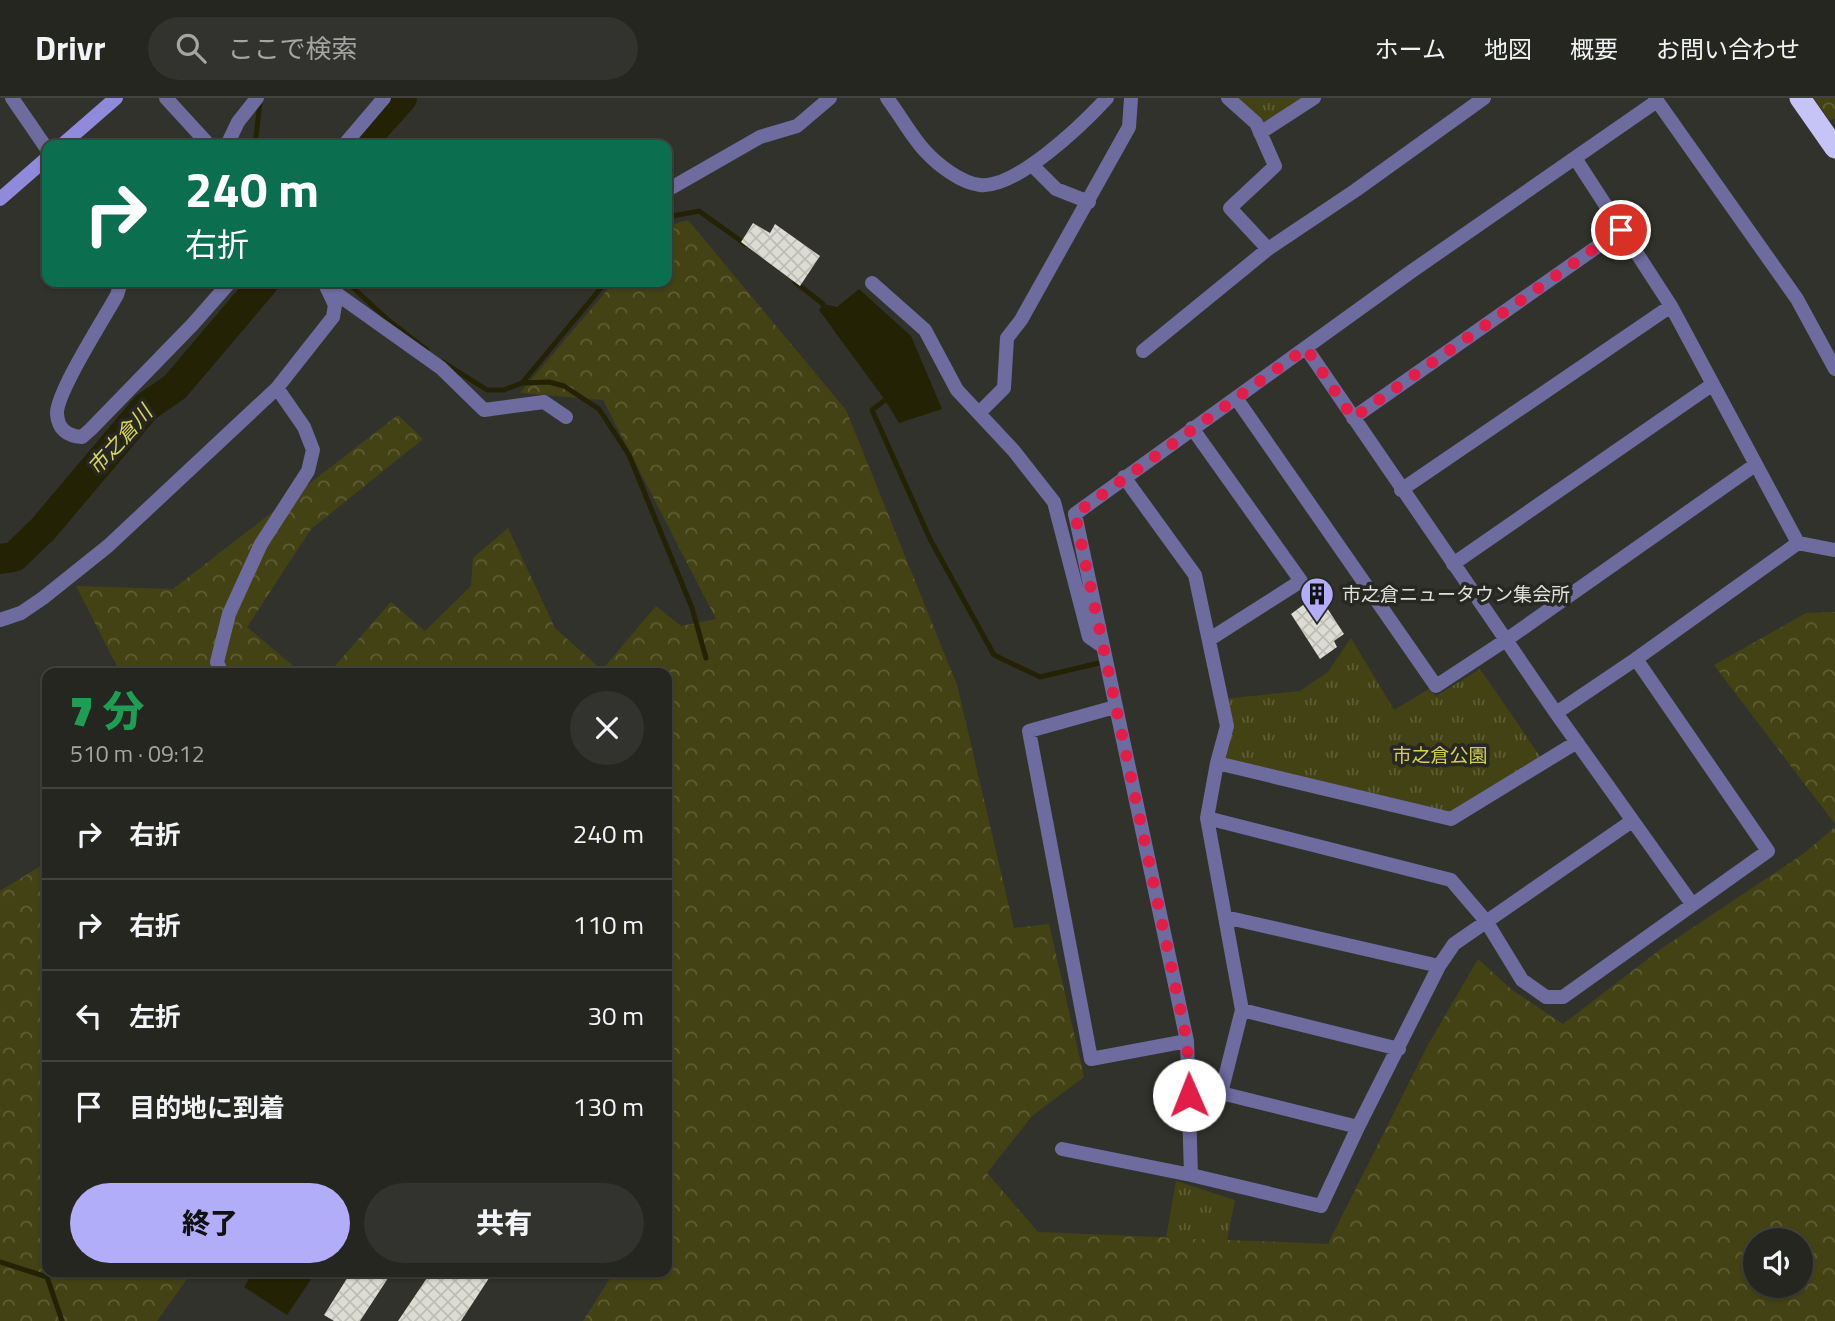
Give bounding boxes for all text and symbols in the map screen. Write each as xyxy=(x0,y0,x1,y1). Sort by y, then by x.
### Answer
search box xyxy=(148,17,638,80)
text: Drivr xyxy=(35,23,106,73)
icon: search xyxy=(172,29,210,67)
text: ここで検索 xyxy=(228,29,358,68)
text: ホーム xyxy=(1375,31,1446,67)
text: 地図 xyxy=(1484,31,1532,67)
text: 概要 xyxy=(1570,31,1618,67)
text: お問い合わせ xyxy=(1656,31,1800,67)
text: 240 m xyxy=(185,151,319,226)
icon: right xyxy=(70,168,161,259)
pin xyxy=(1591,200,1651,260)
icon: arrive xyxy=(1602,211,1640,249)
text: 右折 xyxy=(185,220,249,268)
water label: 市之倉川 xyxy=(79,396,161,481)
building icon: 市之倉ニュータウン集会所 xyxy=(1298,575,1336,624)
place label: 市之倉ニュータウン集会所 xyxy=(1342,579,1570,608)
text: 7 分 xyxy=(70,678,144,742)
button: close xyxy=(570,691,644,765)
text: 510 m · 09:12 xyxy=(70,736,205,771)
park label: 市之倉公園 xyxy=(1392,740,1488,769)
text: 240 m xyxy=(573,814,644,853)
icon: right xyxy=(70,815,108,853)
text: 右折 xyxy=(129,815,181,854)
text: 110 m xyxy=(573,905,644,944)
icon: right xyxy=(70,906,108,944)
text: 右折 xyxy=(129,906,181,945)
text: 30 m xyxy=(587,996,644,1035)
icon: left xyxy=(70,997,108,1035)
text: 左折 xyxy=(129,997,181,1036)
position arrow xyxy=(1152,1058,1226,1132)
text: 130 m xyxy=(573,1087,644,1126)
icon: arrive xyxy=(70,1088,108,1126)
text: 目的地に到着 xyxy=(129,1088,285,1127)
button: 終了 xyxy=(70,1183,350,1263)
button: 共有 xyxy=(364,1183,644,1263)
map controls xyxy=(1743,1228,1813,1298)
button: sound xyxy=(1743,1228,1813,1298)

